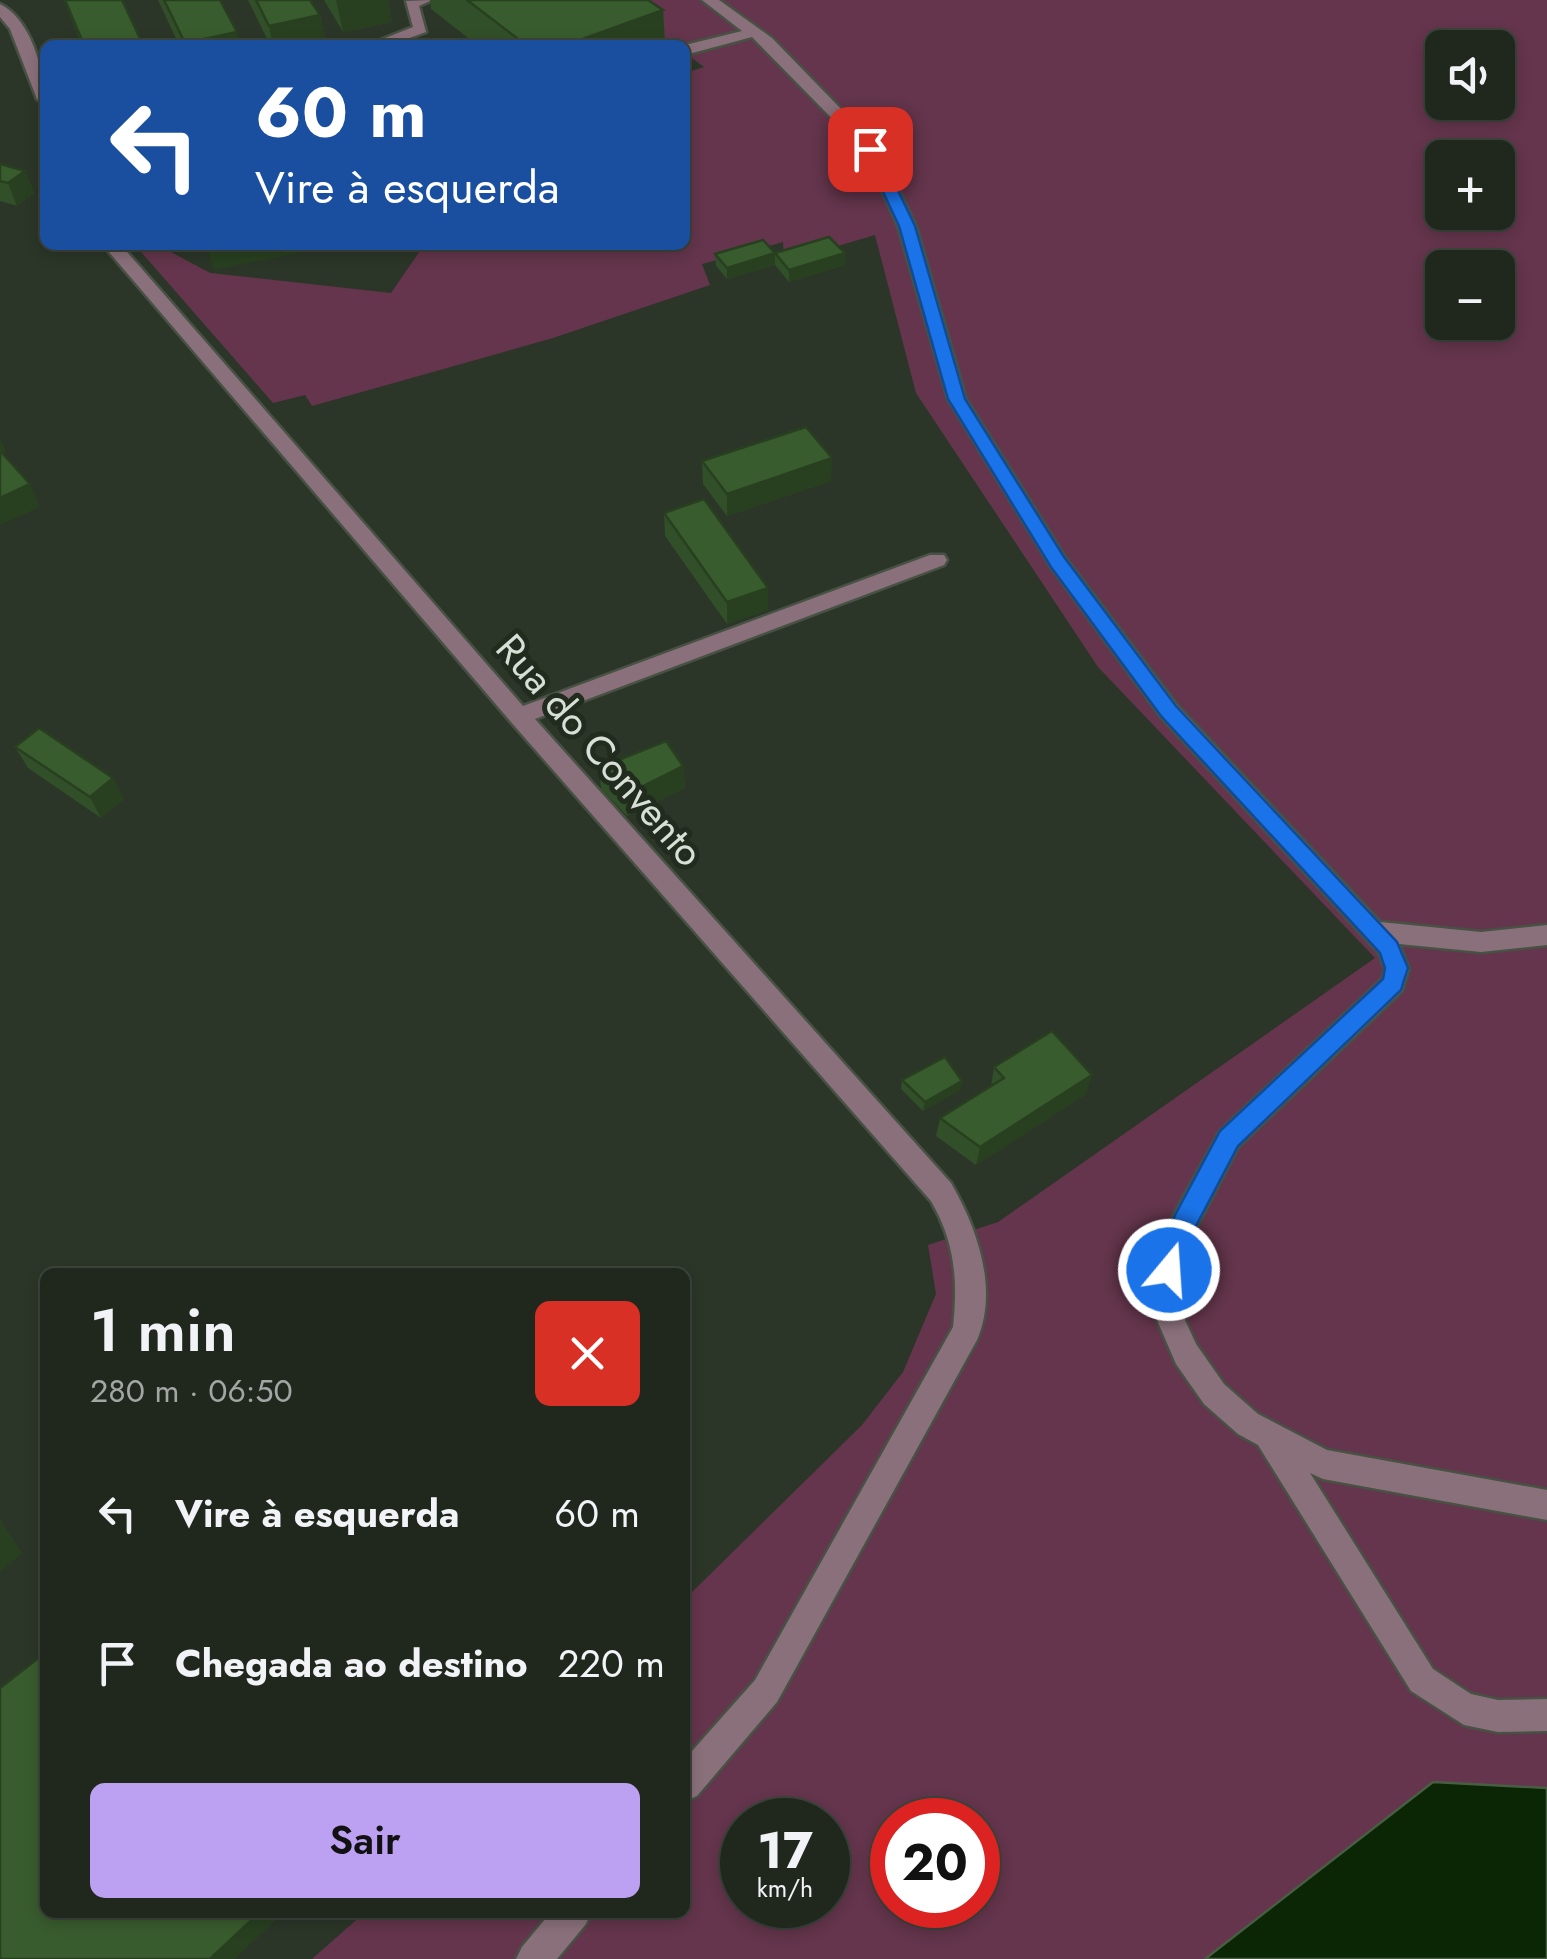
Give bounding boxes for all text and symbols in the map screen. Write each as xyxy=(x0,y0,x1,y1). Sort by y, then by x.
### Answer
map controls xyxy=(1425,30,1515,340)
button: sound xyxy=(1425,30,1515,120)
text: 60 m xyxy=(255,62,427,163)
icon: left xyxy=(90,80,220,210)
pin xyxy=(828,107,913,192)
icon: arrive xyxy=(843,122,898,177)
button: + xyxy=(1425,140,1515,230)
text: Vire à esquerda xyxy=(255,155,560,220)
button: − xyxy=(1425,250,1515,340)
street label: Rua do Convento xyxy=(483,621,717,879)
position arrow xyxy=(1117,1218,1221,1322)
text: 1 min xyxy=(90,1287,236,1374)
button: close xyxy=(535,1301,640,1406)
text: 280 m · 06:50 xyxy=(90,1368,293,1414)
icon: left xyxy=(90,1486,145,1541)
text: Vire à esquerda xyxy=(175,1486,459,1541)
text: 60 m xyxy=(554,1486,640,1541)
icon: arrive xyxy=(90,1636,145,1691)
text: Chegada ao destino xyxy=(175,1636,528,1691)
text: 220 m xyxy=(558,1636,665,1691)
button: Sair xyxy=(90,1783,640,1898)
speed limit sign: 20 xyxy=(870,1798,1000,1928)
text: 17 xyxy=(757,1814,813,1887)
text: km/h xyxy=(757,1870,813,1906)

